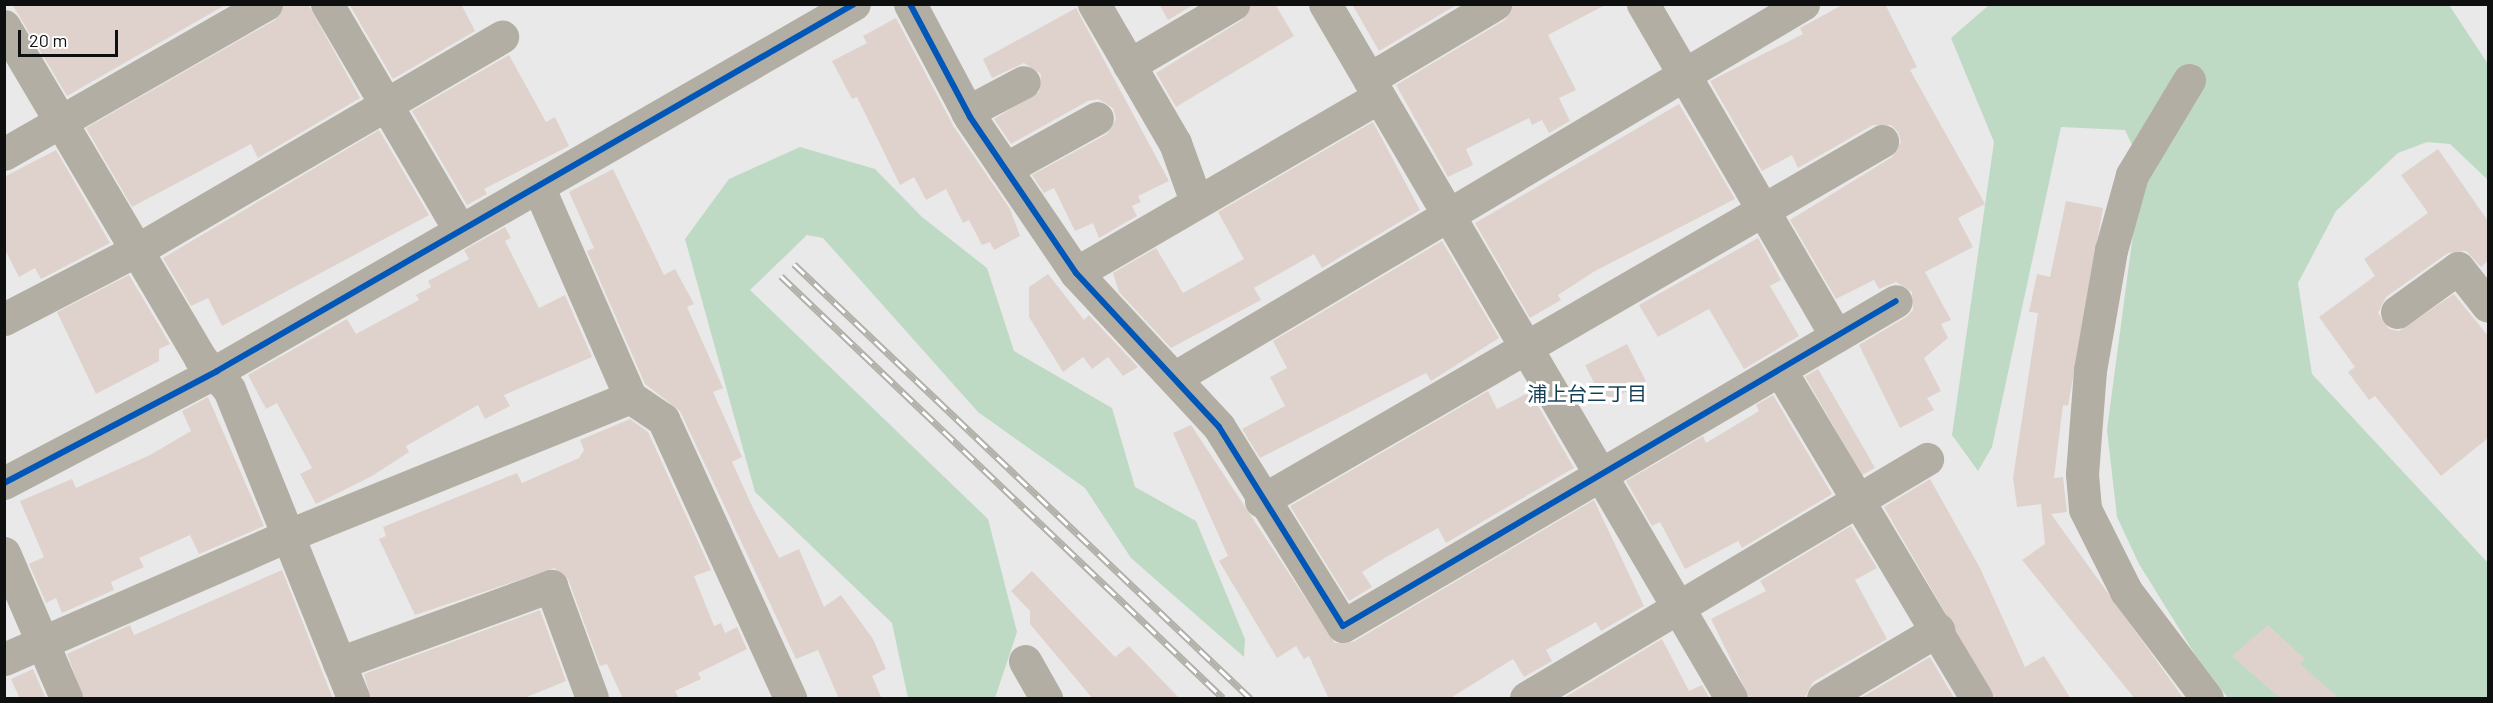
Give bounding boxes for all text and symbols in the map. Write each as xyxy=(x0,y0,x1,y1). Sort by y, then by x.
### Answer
scale bar xyxy=(21,18,122,56)
text: 20 m xyxy=(29,29,67,51)
district label: 浦上台三丁目 xyxy=(1527,381,1647,405)

